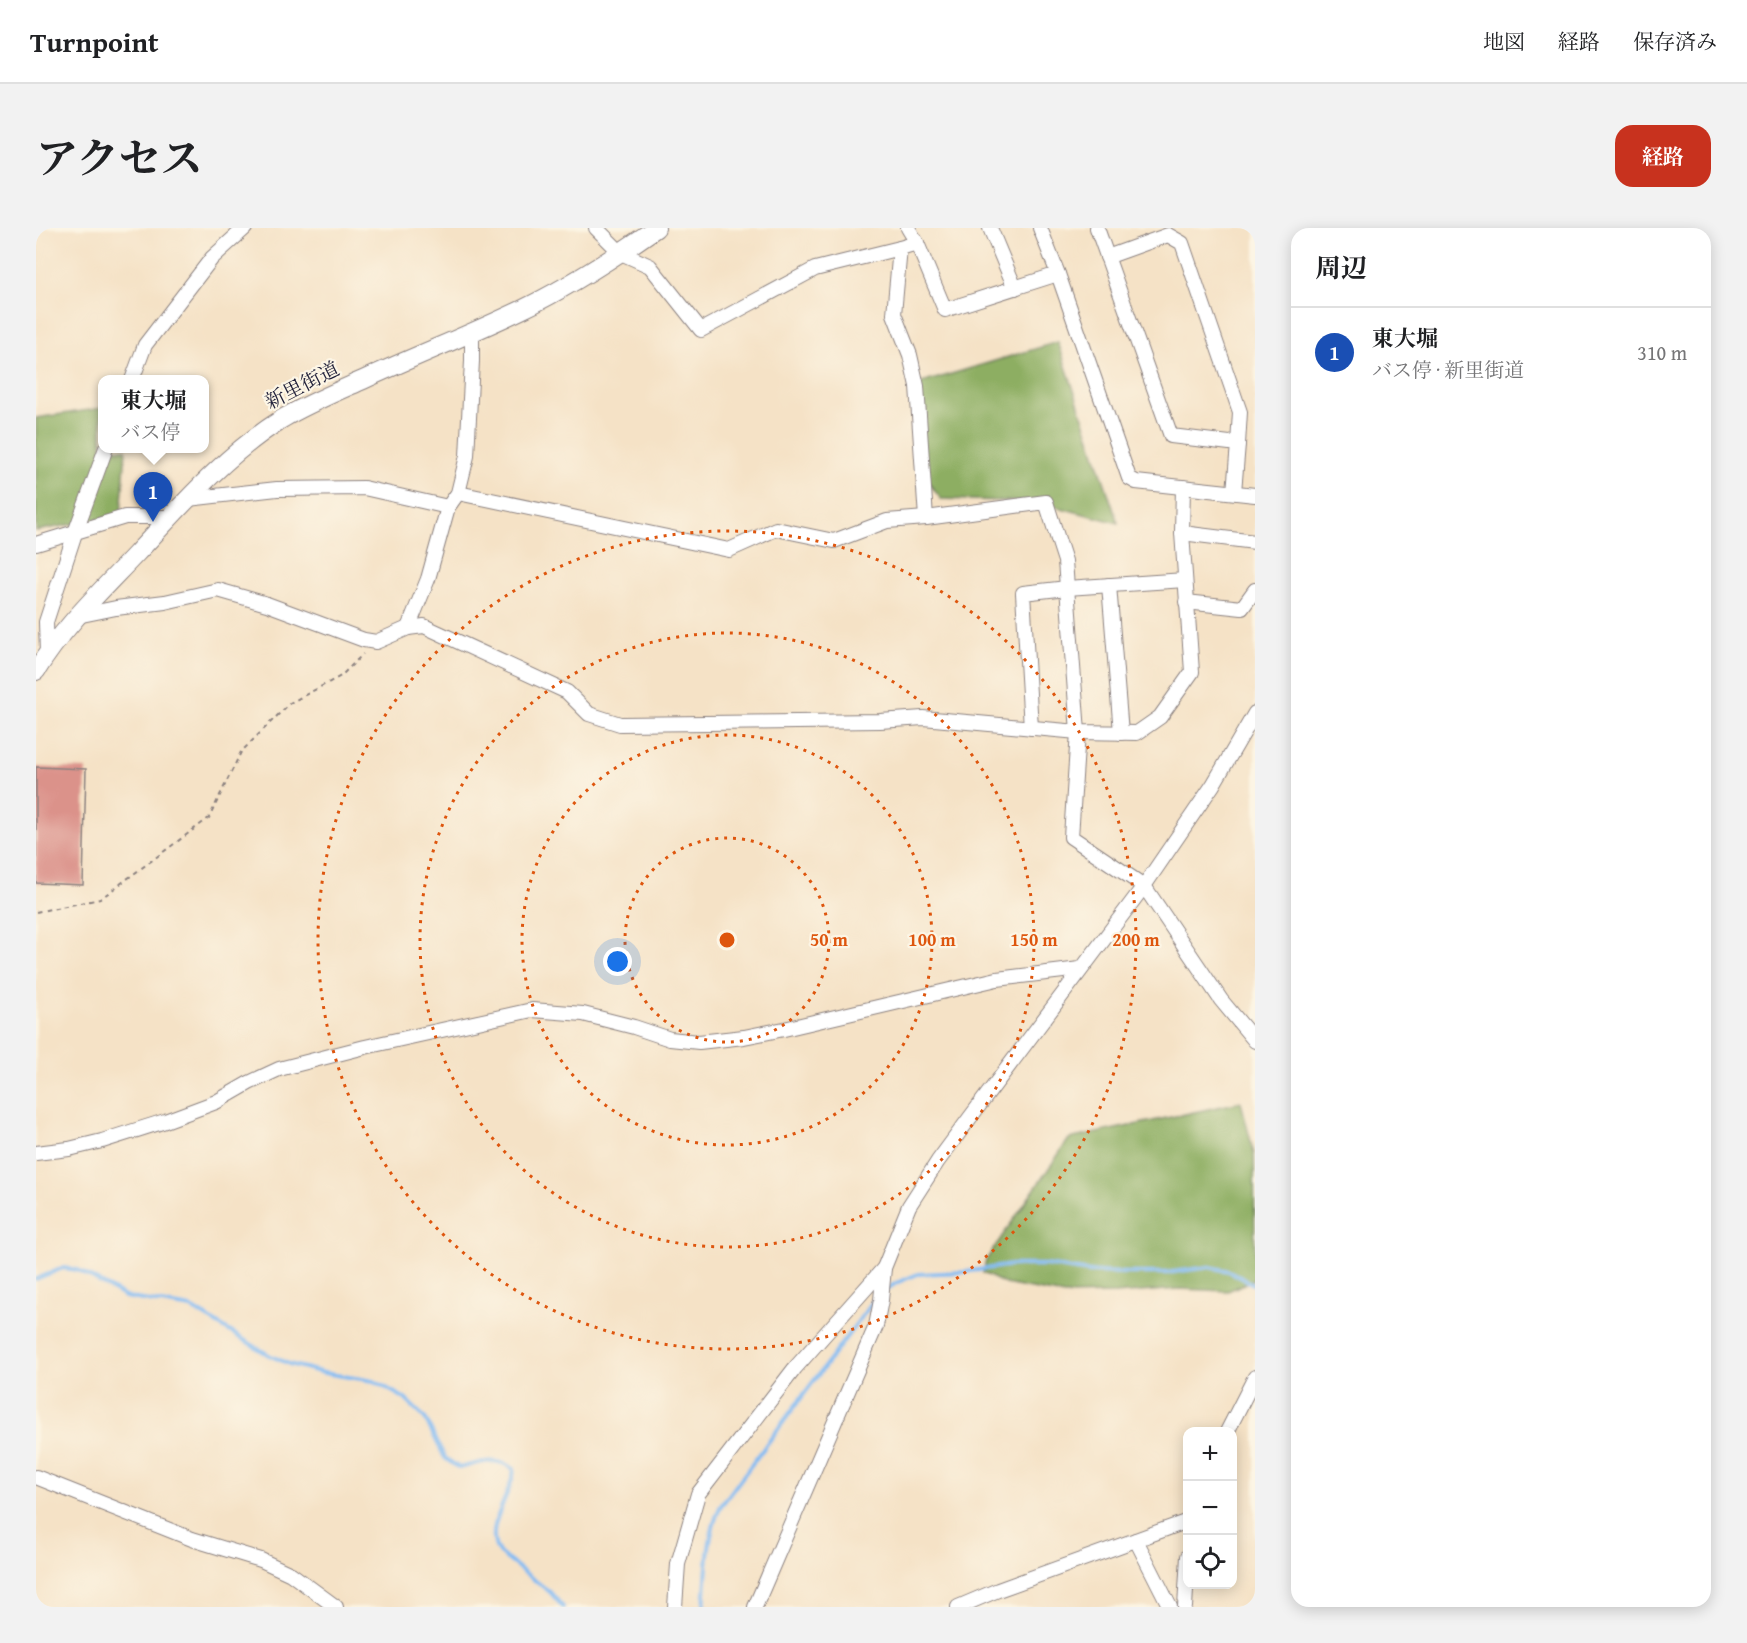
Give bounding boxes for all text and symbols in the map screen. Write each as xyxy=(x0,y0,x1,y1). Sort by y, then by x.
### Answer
text: Turnpoint xyxy=(30,21,159,62)
text: 地図 xyxy=(1483,26,1525,57)
text: 経路 xyxy=(1558,26,1600,57)
text: 保存済み xyxy=(1633,26,1717,57)
button: 経路 xyxy=(1615,125,1711,187)
text: アクセス xyxy=(36,127,203,188)
text: 周辺 xyxy=(1315,248,1367,287)
text: 東大堀 xyxy=(1372,322,1438,354)
text: 1 xyxy=(1329,338,1340,367)
text: 310 m xyxy=(1637,338,1687,367)
street label: 新里街道 xyxy=(260,353,344,416)
text: バス停 · 新里街道 xyxy=(1372,355,1524,384)
popup xyxy=(98,375,209,453)
text: 東大堀 xyxy=(120,384,187,416)
text: バス停 xyxy=(120,417,180,446)
pin: 1 xyxy=(134,472,172,522)
text: 50 m xyxy=(810,926,849,953)
text: 100 m xyxy=(908,926,956,953)
text: 150 m xyxy=(1010,926,1058,953)
text: 200 m xyxy=(1112,926,1160,953)
centre of rings xyxy=(717,930,737,950)
your location xyxy=(603,947,632,976)
map controls xyxy=(1183,1427,1237,1589)
button: + xyxy=(1183,1427,1237,1481)
button: − xyxy=(1183,1481,1237,1535)
button: locate xyxy=(1183,1535,1237,1589)

